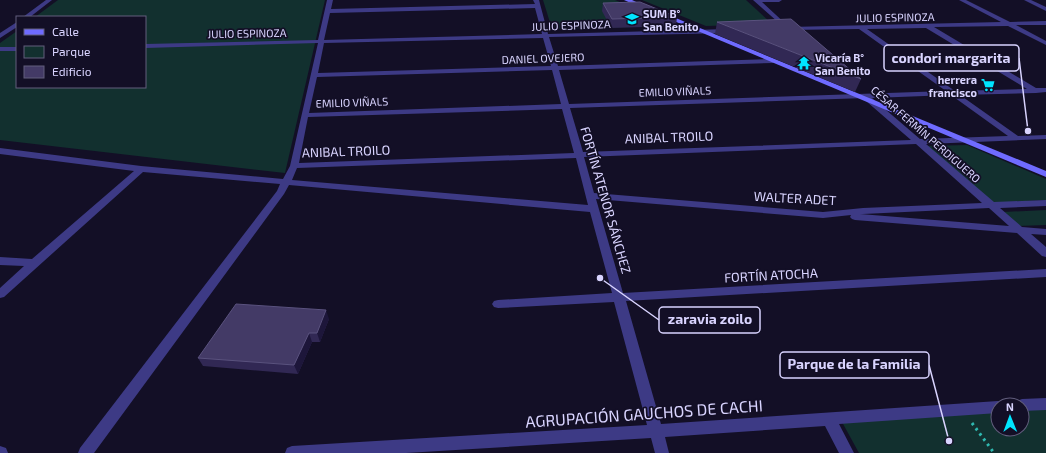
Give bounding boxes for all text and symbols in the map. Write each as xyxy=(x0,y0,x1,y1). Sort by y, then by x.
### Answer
place label: SUM B° San Benito xyxy=(643,7,699,33)
street label: JULIO ESPINOZA xyxy=(855,10,935,24)
school or university icon: SUM B° San Benito xyxy=(624,11,640,27)
legend xyxy=(16,16,146,88)
street label: JULIO ESPINOZA xyxy=(531,17,611,33)
text: Calle xyxy=(52,24,79,38)
street label: JULIO ESPINOZA xyxy=(207,26,287,40)
text: Parque xyxy=(52,44,90,58)
callout: condori margarita xyxy=(884,45,1019,71)
text: condori margarita xyxy=(891,49,1011,66)
street label: DANIEL OVEJERO xyxy=(501,50,585,66)
place label: Vicaría B° San Benito xyxy=(815,51,871,77)
temple icon: Vicaría B° San Benito xyxy=(796,55,812,71)
text: Edificio xyxy=(52,64,92,78)
place label: herrera francisco xyxy=(929,73,978,99)
supermarket icon: herrera francisco xyxy=(980,77,996,93)
street label: EMILIO VIÑALS xyxy=(638,83,712,99)
street label: CÉSAR FERMÍN PERDIGUERO xyxy=(869,83,983,185)
street label: EMILIO VIÑALS xyxy=(315,94,389,110)
street label: FORTÍN ATENOR SÁNCHEZ xyxy=(577,124,636,275)
street label: ANIBAL TROILO xyxy=(624,127,714,147)
street label: ANIBAL TROILO xyxy=(301,141,391,161)
street label: WALTER ADET xyxy=(753,188,837,208)
street label: FORTÍN ATOCHA xyxy=(724,264,818,285)
callout: zaravia zoilo xyxy=(659,307,760,333)
text: zaravia zoilo xyxy=(668,310,752,327)
callout: Parque de la Familia xyxy=(780,352,929,378)
text: Parque de la Familia xyxy=(788,355,921,372)
street label: AGRUPACIÓN GAUCHOS DE CACHI xyxy=(525,395,763,431)
north arrow xyxy=(990,397,1030,437)
text: N xyxy=(1006,400,1014,413)

